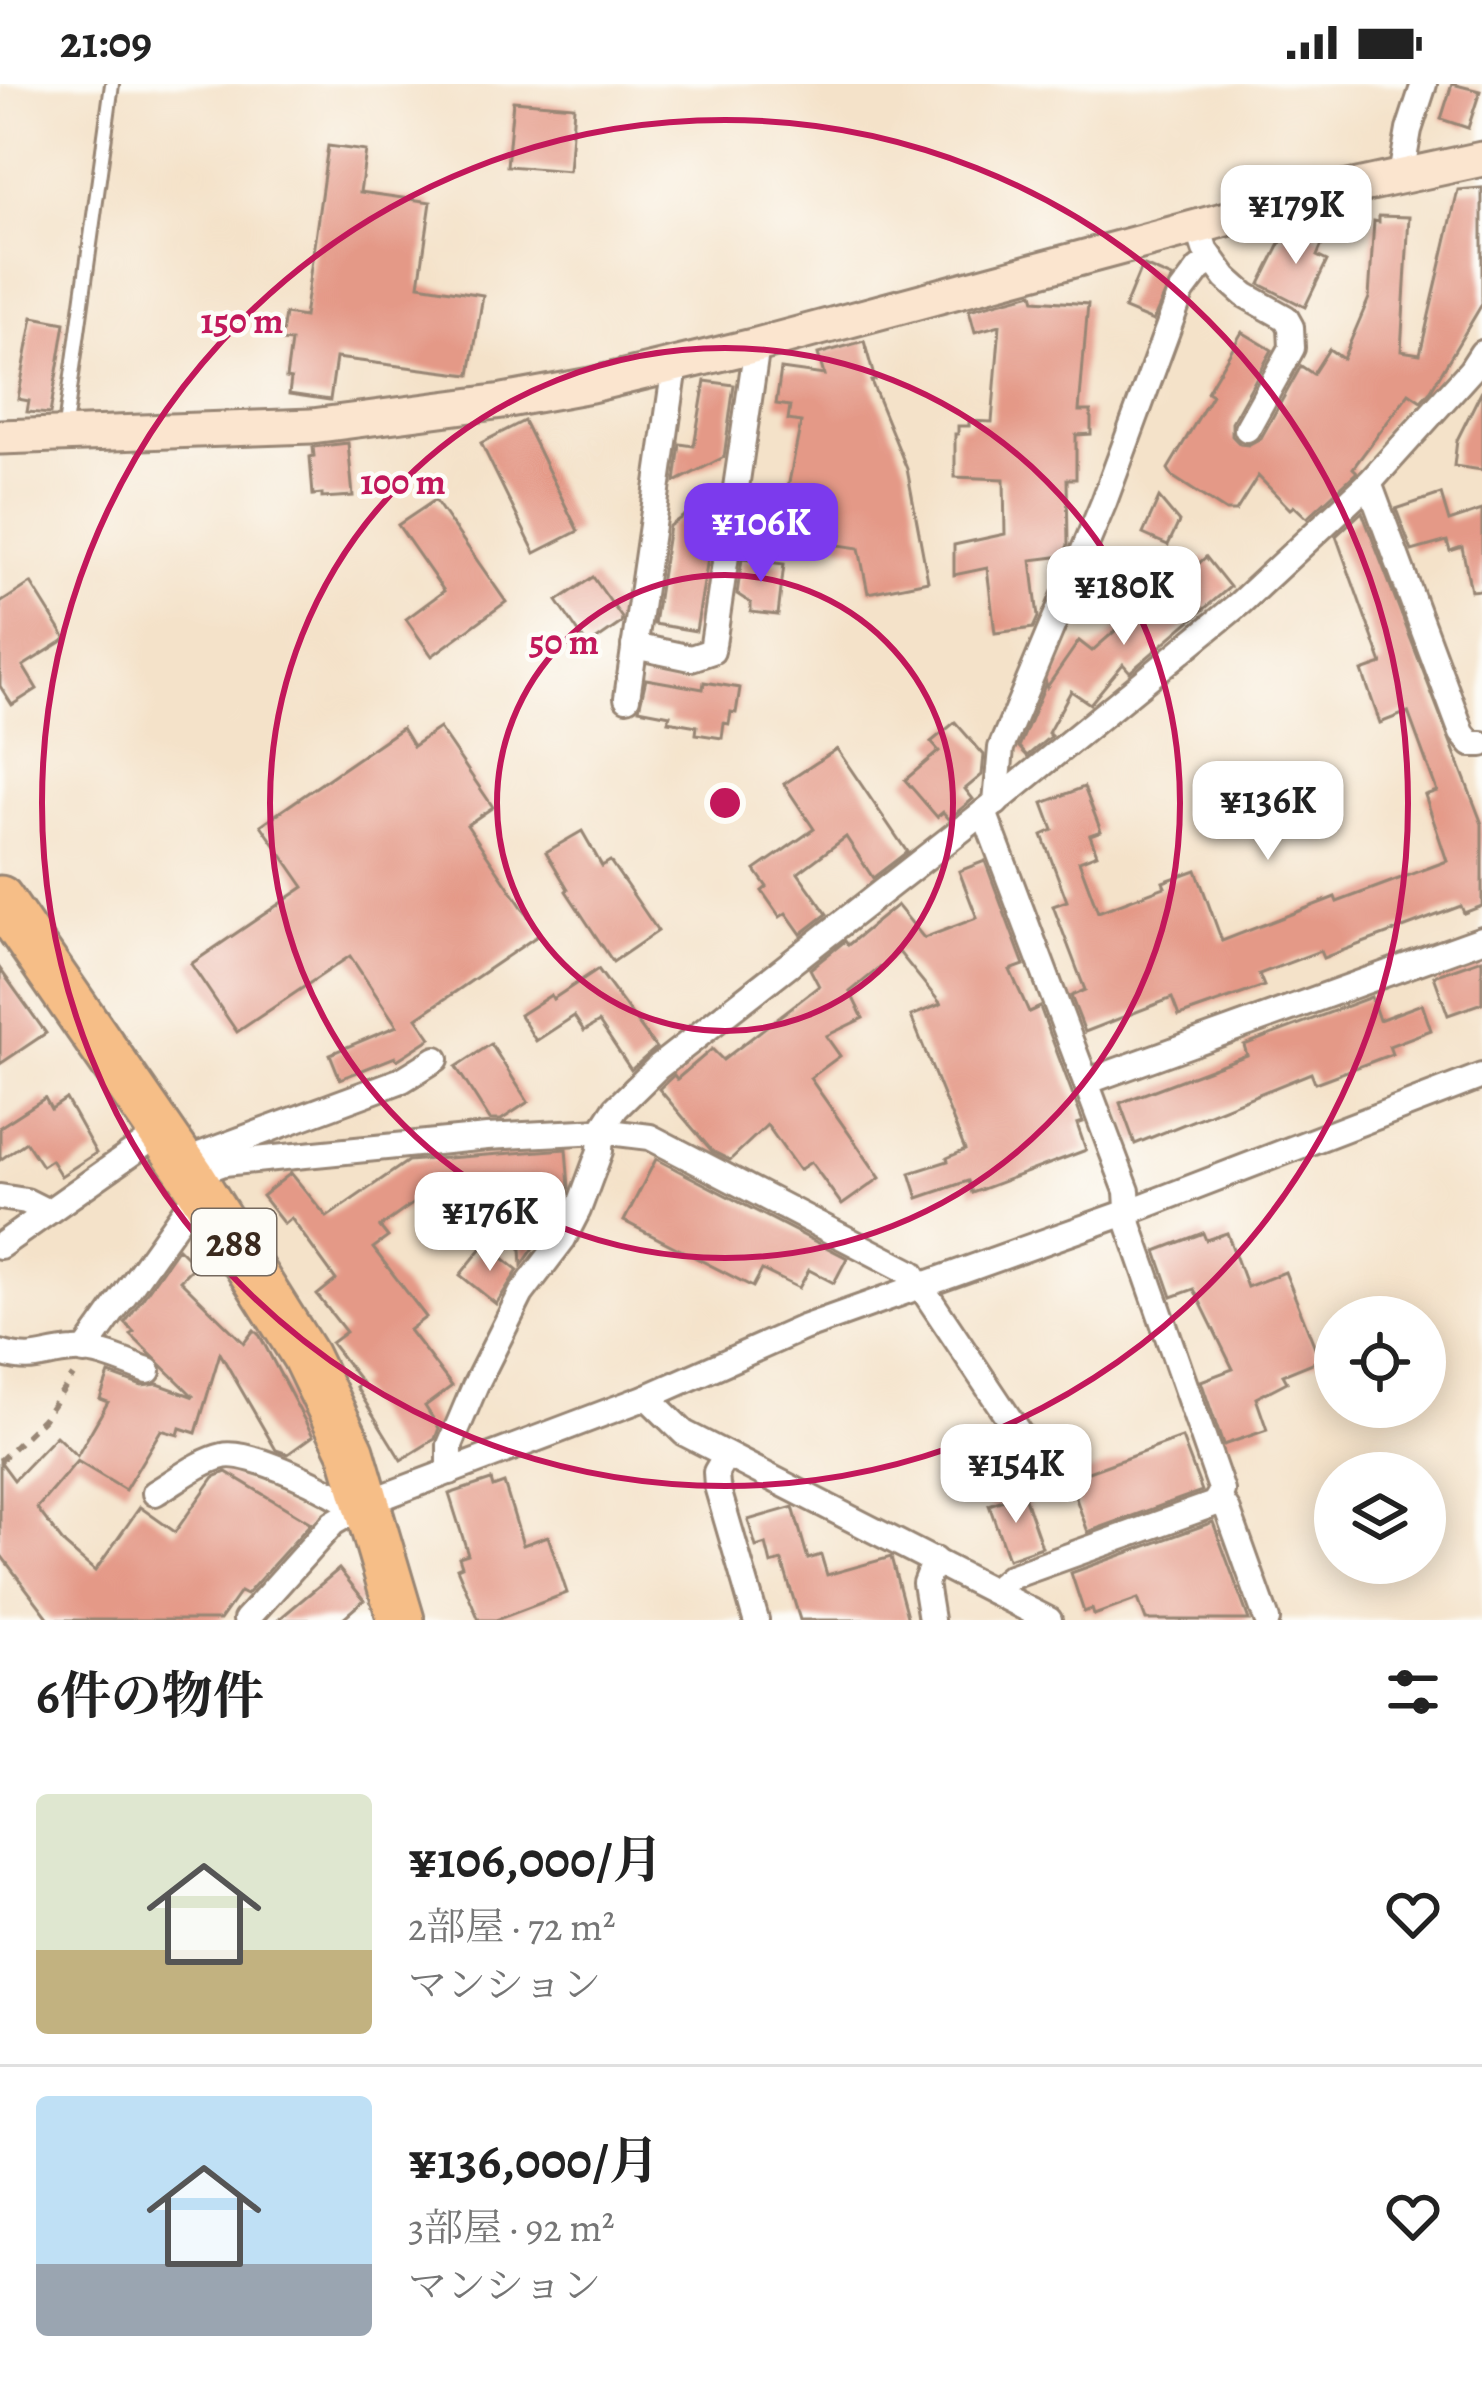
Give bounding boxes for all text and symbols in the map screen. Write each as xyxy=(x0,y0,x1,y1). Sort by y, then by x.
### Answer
text: 21:09 xyxy=(60,11,152,73)
pin: ¥179K xyxy=(1212,165,1380,267)
text: ¥179K xyxy=(1248,177,1344,230)
text: 150 m xyxy=(201,296,283,345)
text: 100 m xyxy=(360,457,446,506)
pin: ¥106K xyxy=(677,483,845,585)
text: ¥106K xyxy=(711,495,811,548)
pin: ¥180K xyxy=(1040,546,1208,648)
text: ¥180K xyxy=(1074,558,1174,611)
text: 50 m xyxy=(529,617,599,666)
pin: ¥136K xyxy=(1184,761,1352,863)
text: ¥136K xyxy=(1220,773,1316,826)
centre of rings xyxy=(704,782,746,824)
pin: ¥176K xyxy=(406,1172,574,1274)
text: ¥176K xyxy=(442,1184,538,1237)
road number: 288 xyxy=(192,1209,276,1275)
map controls xyxy=(1314,1296,1446,1584)
button: locate xyxy=(1314,1296,1446,1428)
pin: ¥154K xyxy=(932,1424,1100,1526)
text: ¥154K xyxy=(968,1436,1064,1489)
button: layers xyxy=(1314,1452,1446,1584)
icon: filters xyxy=(1380,1659,1446,1725)
text: 6件の物件 xyxy=(36,1661,264,1731)
text: ¥106,000/月 xyxy=(408,1825,663,1895)
icon: home xyxy=(132,1842,276,1986)
icon: heart xyxy=(1380,1881,1446,1947)
text: 2部屋 · 72 m² xyxy=(408,1900,616,1953)
text: マンション xyxy=(408,1958,601,2011)
text: ¥136,000/月 xyxy=(408,2126,660,2196)
icon: home xyxy=(132,2144,276,2288)
icon: heart xyxy=(1380,2183,1446,2249)
text: 3部屋 · 92 m² xyxy=(408,2201,615,2254)
text: マンション xyxy=(408,2259,601,2312)

